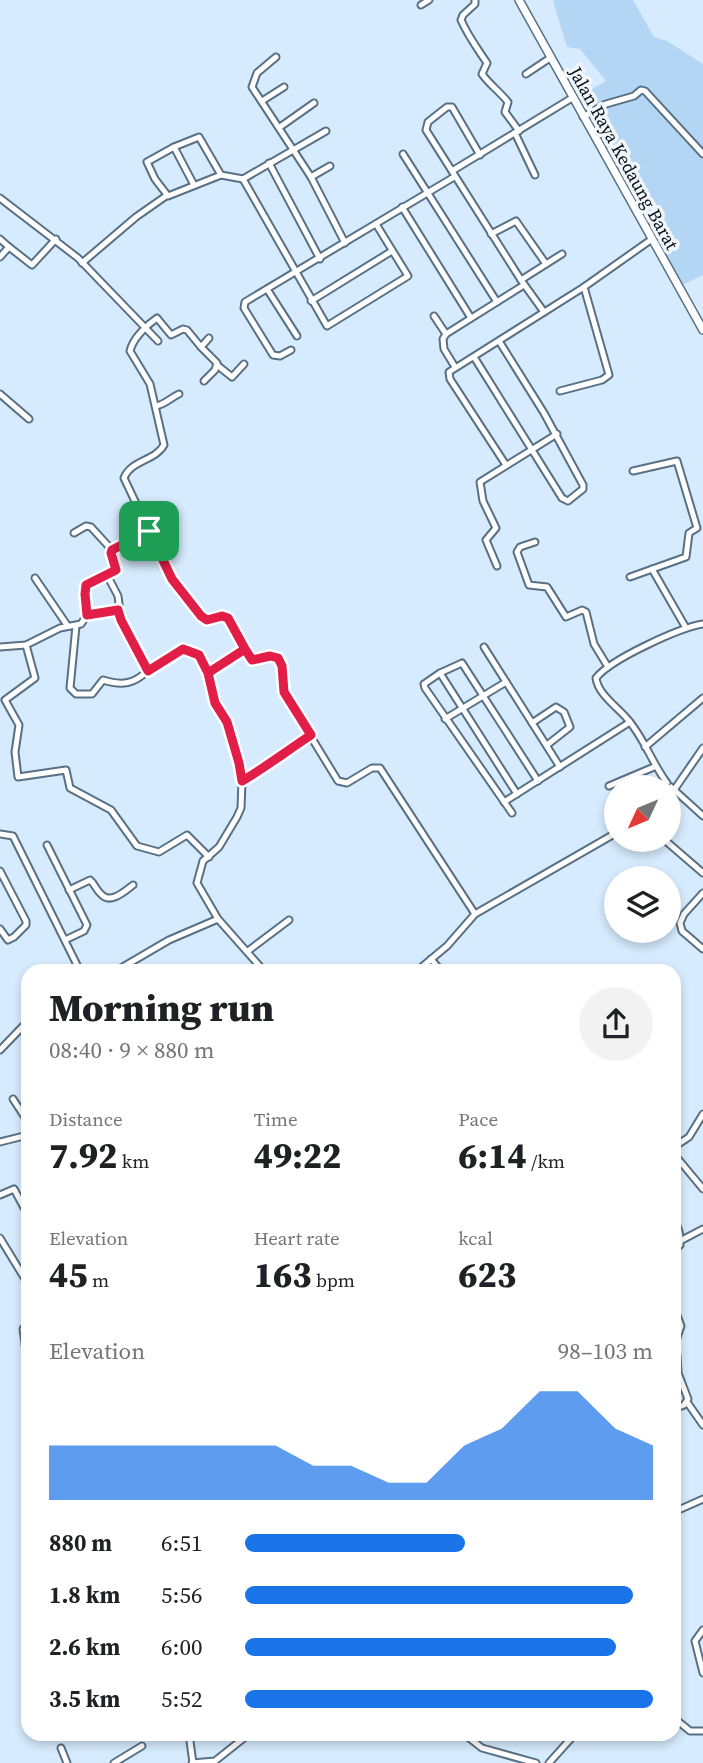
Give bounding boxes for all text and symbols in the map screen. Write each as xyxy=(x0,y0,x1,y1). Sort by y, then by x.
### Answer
street label: Jalan Raya Kedaung Barat xyxy=(563,61,685,254)
pin xyxy=(119,501,179,561)
icon: arrive xyxy=(130,512,168,550)
north arrow xyxy=(604,775,681,852)
map controls xyxy=(604,775,681,943)
button: layers xyxy=(604,866,681,943)
text: Morning run xyxy=(49,982,274,1034)
button: share xyxy=(579,987,653,1061)
text: 08:40 · 9 × 880 m xyxy=(49,1034,215,1066)
text: Distance xyxy=(49,1106,123,1132)
text: Time xyxy=(254,1106,298,1132)
text: Pace xyxy=(458,1106,498,1132)
text: 7.92 xyxy=(49,1132,117,1180)
text: 49:22 xyxy=(254,1132,341,1180)
text: 6:14 xyxy=(458,1132,527,1180)
text: km xyxy=(117,1148,149,1174)
text: /km xyxy=(527,1148,565,1174)
text: Elevation xyxy=(49,1225,128,1251)
text: Heart rate xyxy=(254,1225,340,1251)
text: kcal xyxy=(458,1225,493,1251)
text: 45 xyxy=(49,1251,88,1299)
text: 163 xyxy=(254,1251,312,1299)
text: 623 xyxy=(458,1251,516,1299)
text: m xyxy=(88,1267,109,1293)
text: bpm xyxy=(312,1267,355,1293)
text: Elevation xyxy=(49,1335,145,1367)
text: 98–103 m xyxy=(558,1335,653,1367)
text: 880 m xyxy=(49,1527,112,1559)
text: 6:51 xyxy=(161,1527,202,1559)
text: 1.8 km xyxy=(49,1579,120,1611)
text: 5:56 xyxy=(161,1579,202,1611)
text: 2.6 km xyxy=(49,1631,120,1663)
text: 6:00 xyxy=(161,1631,202,1663)
text: 3.5 km xyxy=(49,1683,120,1715)
text: 5:52 xyxy=(161,1683,202,1715)

